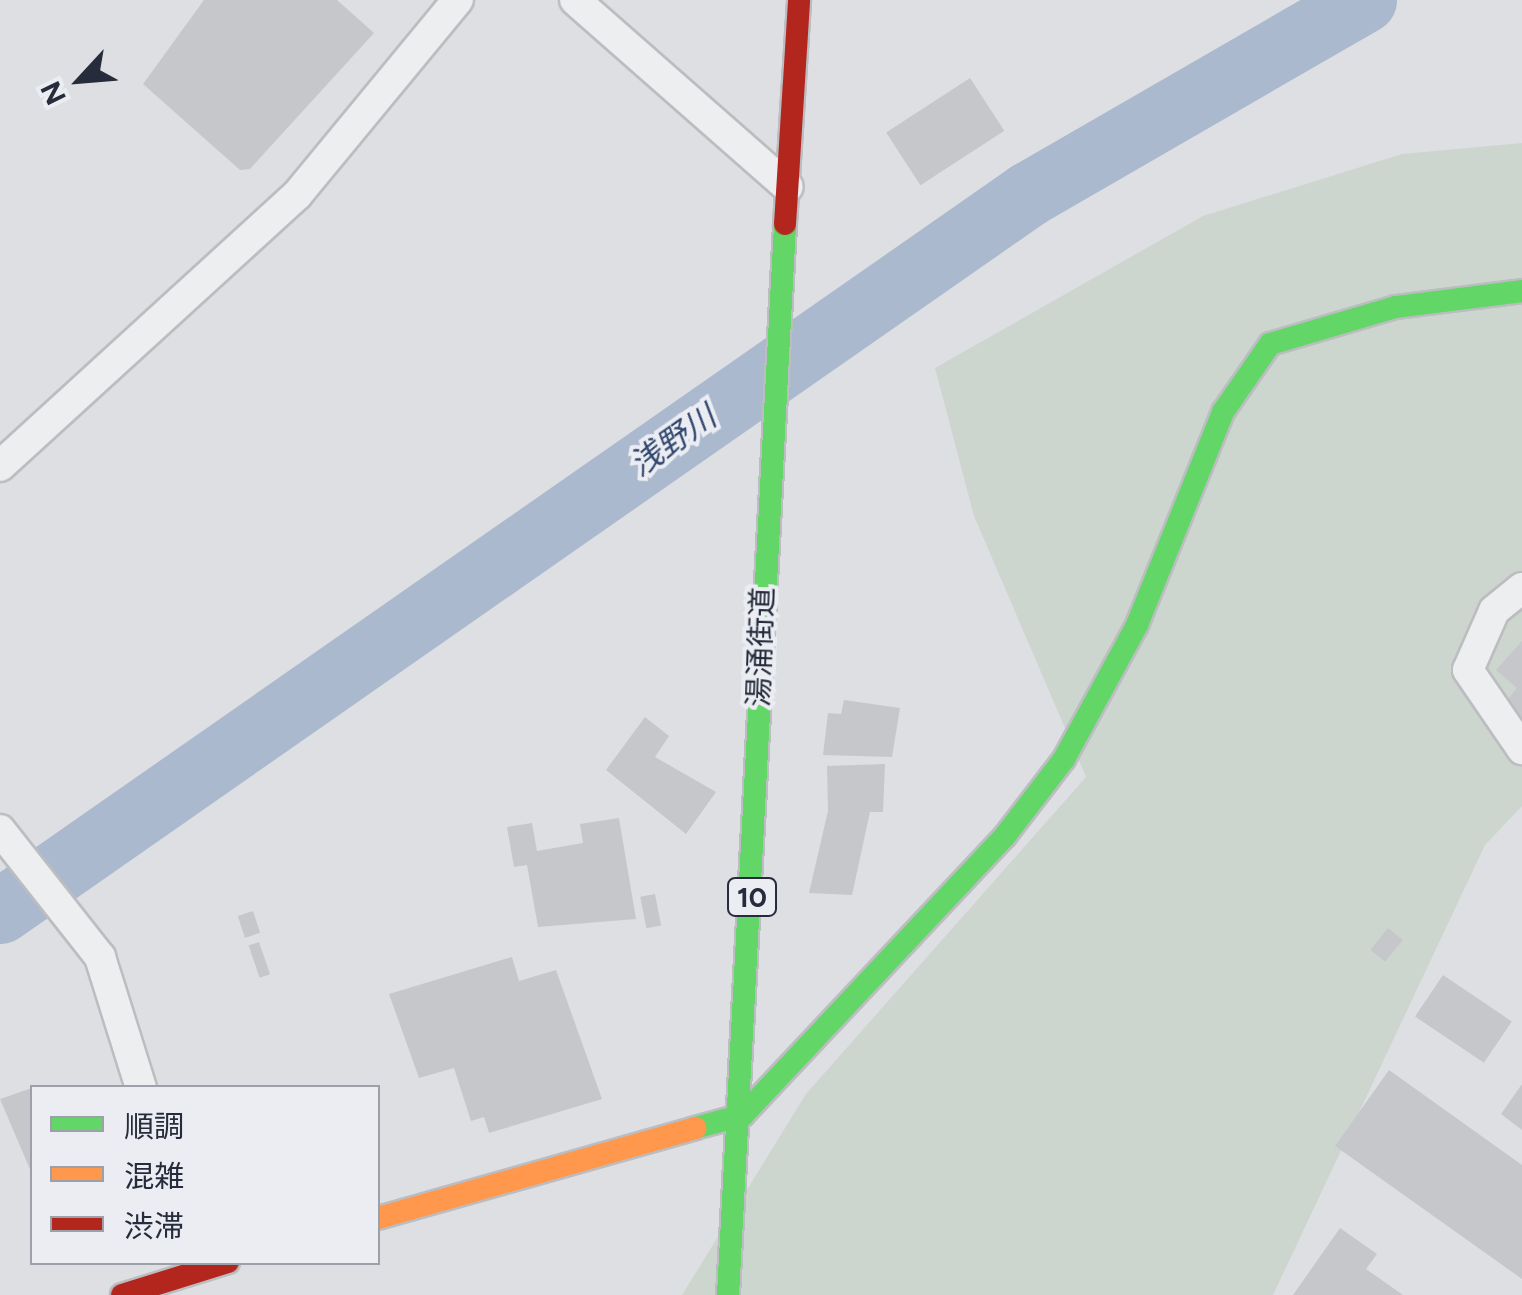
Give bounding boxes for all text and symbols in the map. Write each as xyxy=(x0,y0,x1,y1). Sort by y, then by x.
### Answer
north arrow xyxy=(30,30,130,130)
text: N xyxy=(33,76,73,110)
water label: 浅野川 xyxy=(623,398,723,484)
street label: 湯涌街道 xyxy=(741,586,781,708)
road number: 10 xyxy=(727,874,777,920)
legend xyxy=(30,1085,380,1265)
text: 順調 xyxy=(124,1108,184,1145)
text: 混雑 xyxy=(124,1158,184,1195)
text: 渋滞 xyxy=(124,1208,184,1245)

